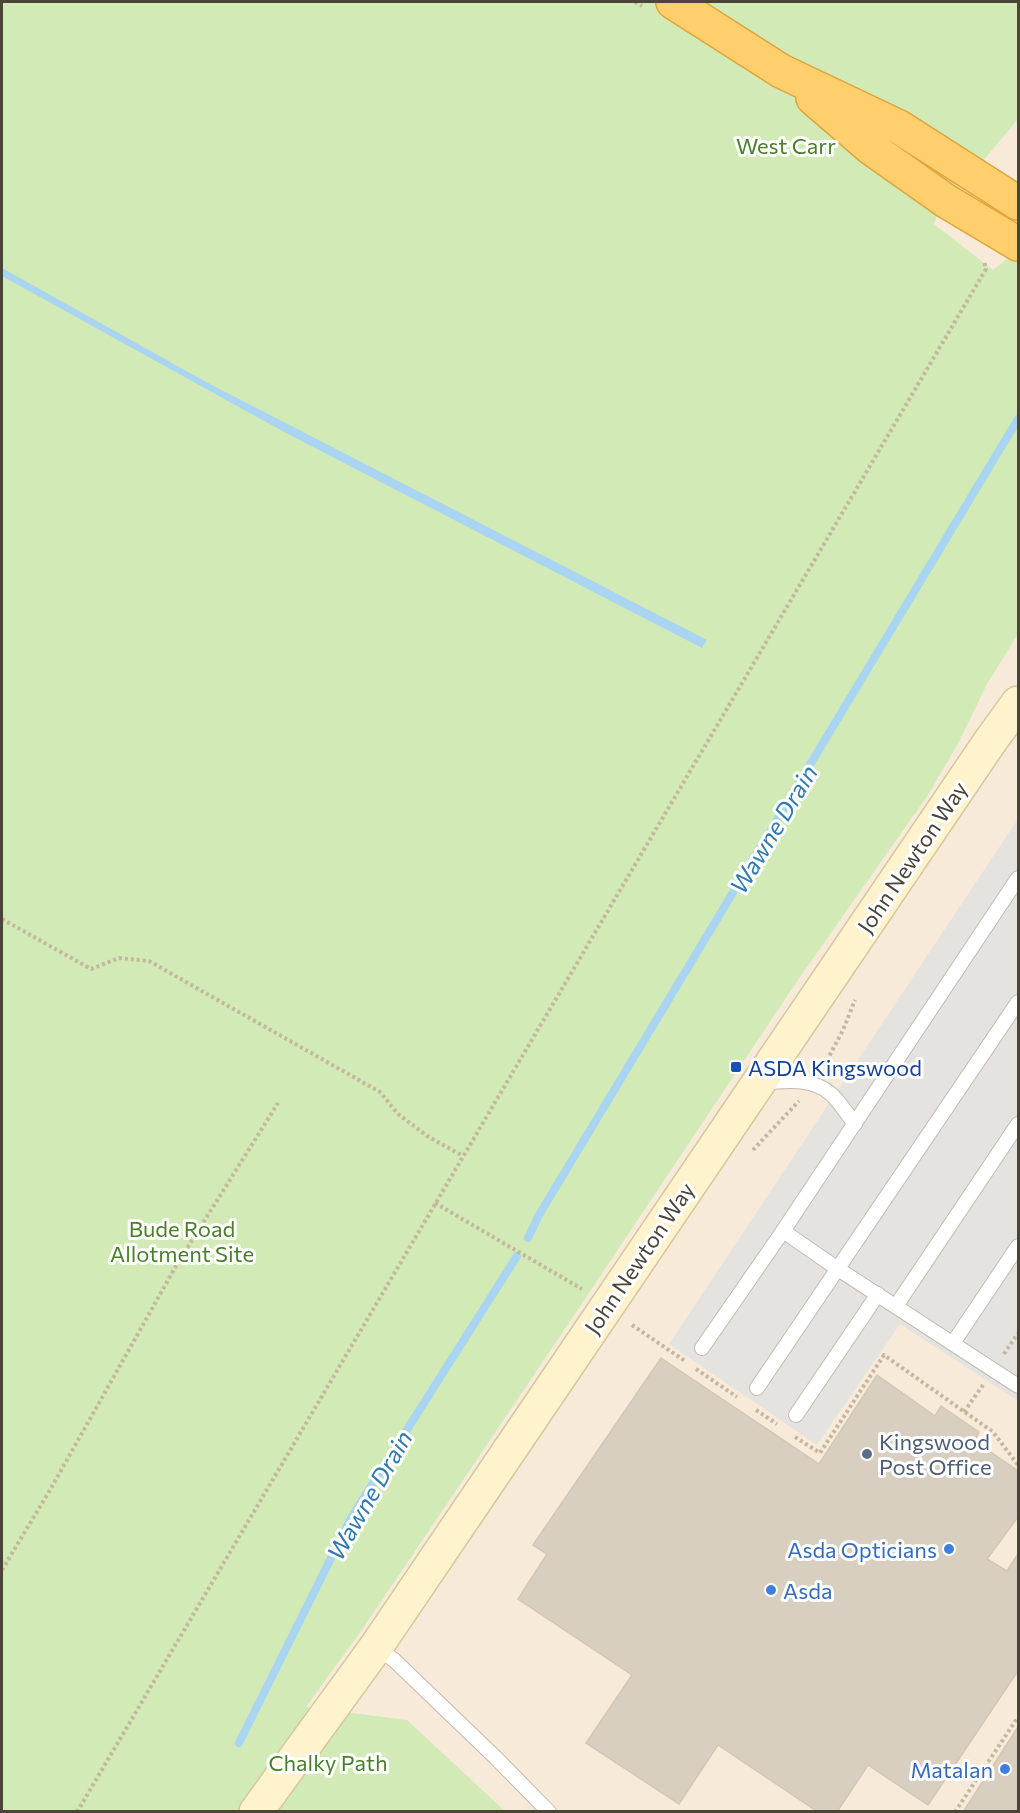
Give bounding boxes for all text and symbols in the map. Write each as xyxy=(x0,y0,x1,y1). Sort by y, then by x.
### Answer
park label: West Carr xyxy=(736,132,836,159)
water label: Wawne Drain xyxy=(723,759,823,899)
street label: John Newton Way xyxy=(851,776,973,938)
place label: ASDA Kingswood xyxy=(748,1054,922,1081)
marker: ASDA Kingswood xyxy=(729,1060,743,1074)
street label: John Newton Way xyxy=(578,1177,700,1339)
park label: Bude Road Allotment Site xyxy=(110,1215,254,1267)
water label: Wawne Drain xyxy=(320,1425,418,1565)
place label: Kingswood Post Office xyxy=(879,1428,992,1480)
marker: Kingswood Post Office xyxy=(860,1447,874,1461)
place label: Asda Opticians xyxy=(787,1536,937,1563)
marker: Asda Opticians xyxy=(942,1542,956,1556)
place label: Asda xyxy=(783,1577,832,1604)
marker: Asda xyxy=(764,1583,778,1597)
park label: Chalky Path xyxy=(268,1749,388,1776)
place label: Matalan xyxy=(910,1756,993,1783)
marker: Matalan xyxy=(998,1762,1012,1776)

